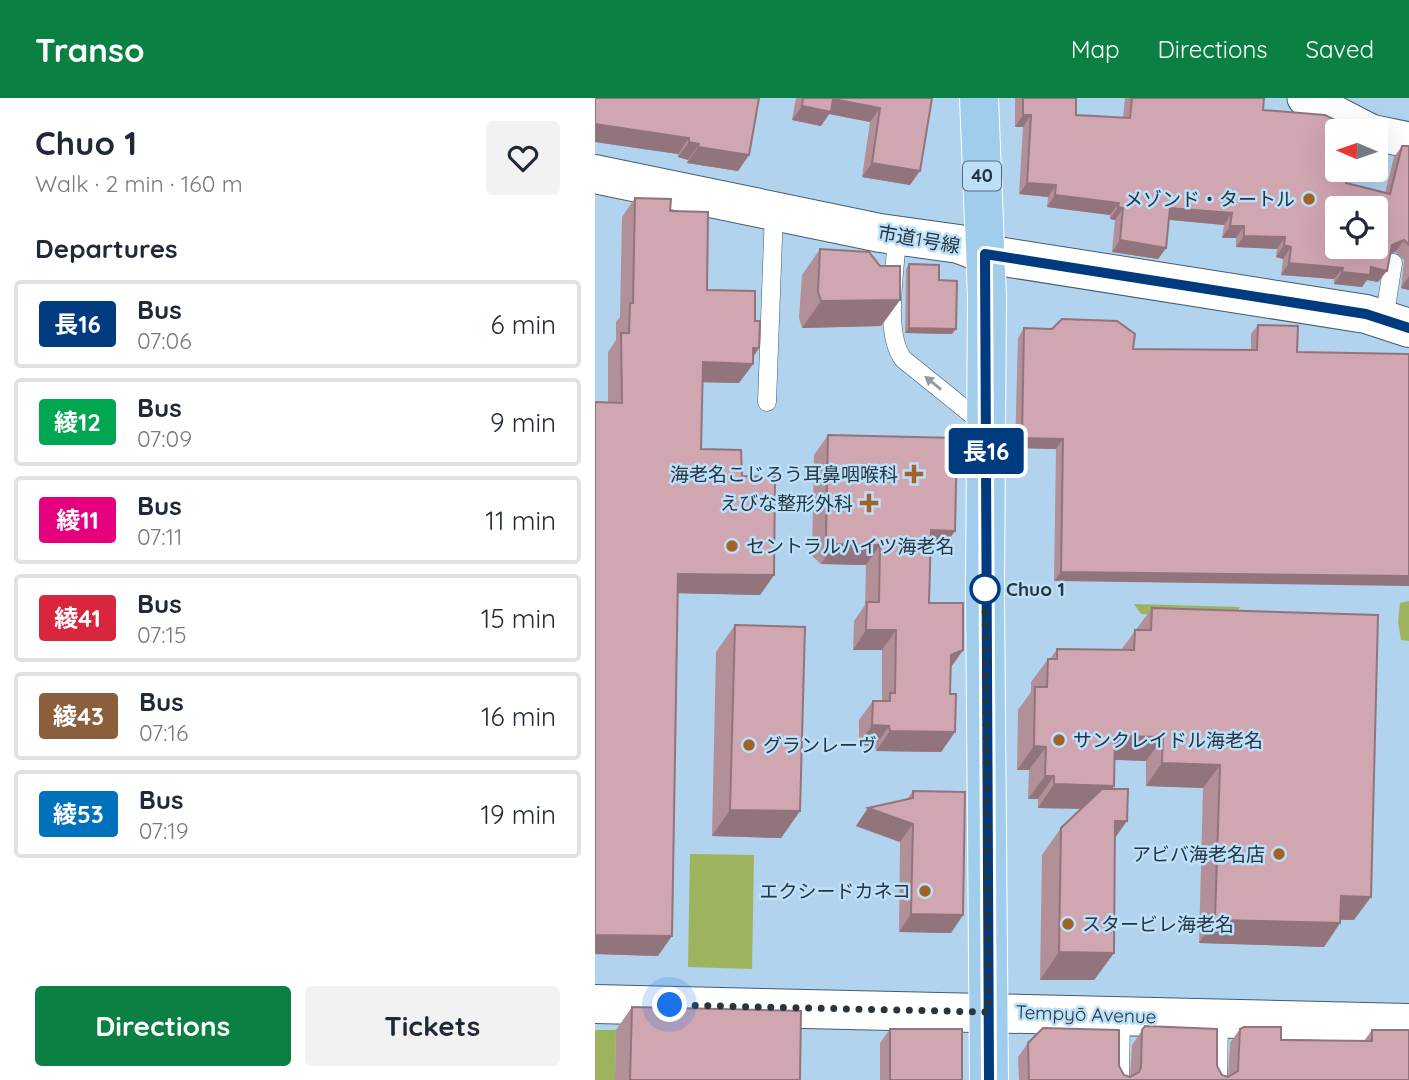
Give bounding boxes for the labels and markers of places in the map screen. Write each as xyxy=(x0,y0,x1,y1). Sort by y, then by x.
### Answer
place label: メゾンド・タートル xyxy=(1124,187,1295,211)
marker: メゾンド・タートル xyxy=(1301,191,1317,207)
place label: 海老名こじろう耳鼻咽喉科 xyxy=(670,462,898,486)
marker: 海老名こじろう耳鼻咽喉科 xyxy=(904,464,924,484)
place label: えびな整形外科 xyxy=(720,491,853,515)
marker: えびな整形外科 xyxy=(859,493,879,513)
place label: セントラルハイツ海老名 xyxy=(746,534,955,558)
marker: セントラルハイツ海老名 xyxy=(724,538,740,554)
marker: Chuo 1 xyxy=(970,574,1000,604)
place label: Chuo 1 xyxy=(1006,577,1065,601)
place label: サンクレイドル海老名 xyxy=(1073,728,1263,752)
marker: サンクレイドル海老名 xyxy=(1051,732,1067,748)
place label: グランレーヴ xyxy=(763,733,877,757)
marker: グランレーヴ xyxy=(741,737,757,753)
place label: アビバ海老名店 xyxy=(1132,842,1265,866)
marker: アビバ海老名店 xyxy=(1271,846,1287,862)
place label: エクシードカネコ xyxy=(759,879,911,903)
marker: エクシードカネコ xyxy=(917,883,933,899)
place label: スタービレ海老名 xyxy=(1082,912,1234,936)
marker: スタービレ海老名 xyxy=(1060,916,1076,932)

